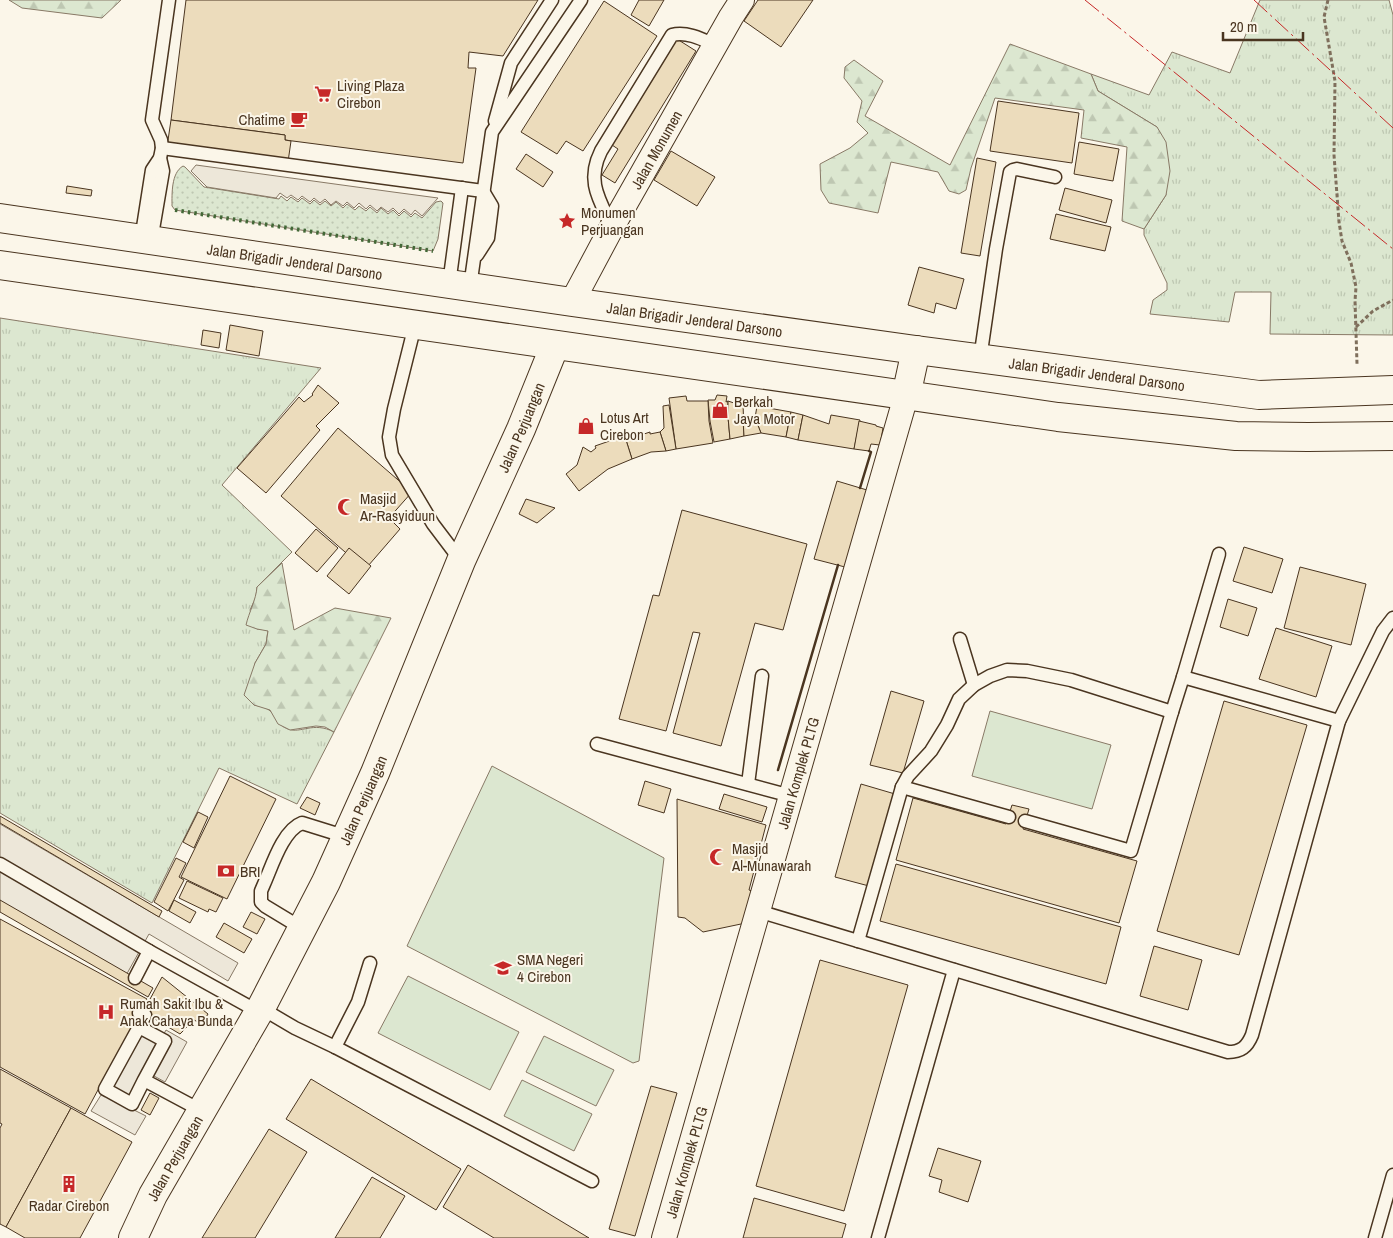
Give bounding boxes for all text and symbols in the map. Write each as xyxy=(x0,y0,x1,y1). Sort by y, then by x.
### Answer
scale bar xyxy=(1223,10,1303,42)
text: 20 m xyxy=(1230,16,1257,37)
place label: Living Plaza Cirebon xyxy=(337,75,405,113)
supermarket icon: Living Plaza Cirebon xyxy=(313,84,333,104)
street label: Jalan Monumen xyxy=(625,106,687,193)
place label: Chatime xyxy=(239,109,285,130)
cafe icon: Chatime xyxy=(289,109,309,129)
place label: Monumen Perjuangan xyxy=(581,202,644,240)
place icon: Monumen Perjuangan xyxy=(557,211,577,231)
street label: Jalan Brigadir Jenderal Darsono xyxy=(206,238,384,285)
street label: Jalan Brigadir Jenderal Darsono xyxy=(605,296,784,342)
street label: Jalan Brigadir Jenderal Darsono xyxy=(1008,352,1186,396)
street label: Jalan Perjuangan xyxy=(492,379,549,476)
place label: Berkah Jaya Motor xyxy=(734,391,795,429)
shop icon: Berkah Jaya Motor xyxy=(710,400,730,420)
place label: Lotus Art Cirebon xyxy=(600,407,649,445)
shop icon: Lotus Art Cirebon xyxy=(576,416,596,436)
place label: Masjid Ar-Rasyiduun xyxy=(359,488,435,526)
mosque icon: Masjid Ar-Rasyiduun xyxy=(336,497,356,517)
street label: Jalan Komplek PLTG xyxy=(772,714,824,831)
street label: Jalan Perjuangan xyxy=(334,752,392,848)
place label: Masjid Al-Munawarah xyxy=(731,838,811,876)
mosque icon: Masjid Al-Munawarah xyxy=(708,847,728,867)
bank icon: BRI xyxy=(216,861,236,881)
place label: BRI xyxy=(240,861,261,882)
place label: SMA Negeri 4 Cirebon xyxy=(517,949,583,987)
school or university icon: SMA Negeri 4 Cirebon xyxy=(493,958,513,978)
place label: Rumah Sakit Ibu & Anak Cahaya Bunda xyxy=(119,993,233,1031)
hospital icon: Rumah Sakit Ibu & Anak Cahaya Bunda xyxy=(96,1002,116,1022)
street label: Jalan Komplek PLTG xyxy=(660,1104,712,1220)
street label: Jalan Perjuangan xyxy=(141,1111,207,1204)
building icon: Radar Cirebon xyxy=(59,1174,79,1194)
place label: Radar Cirebon xyxy=(29,1195,109,1216)

